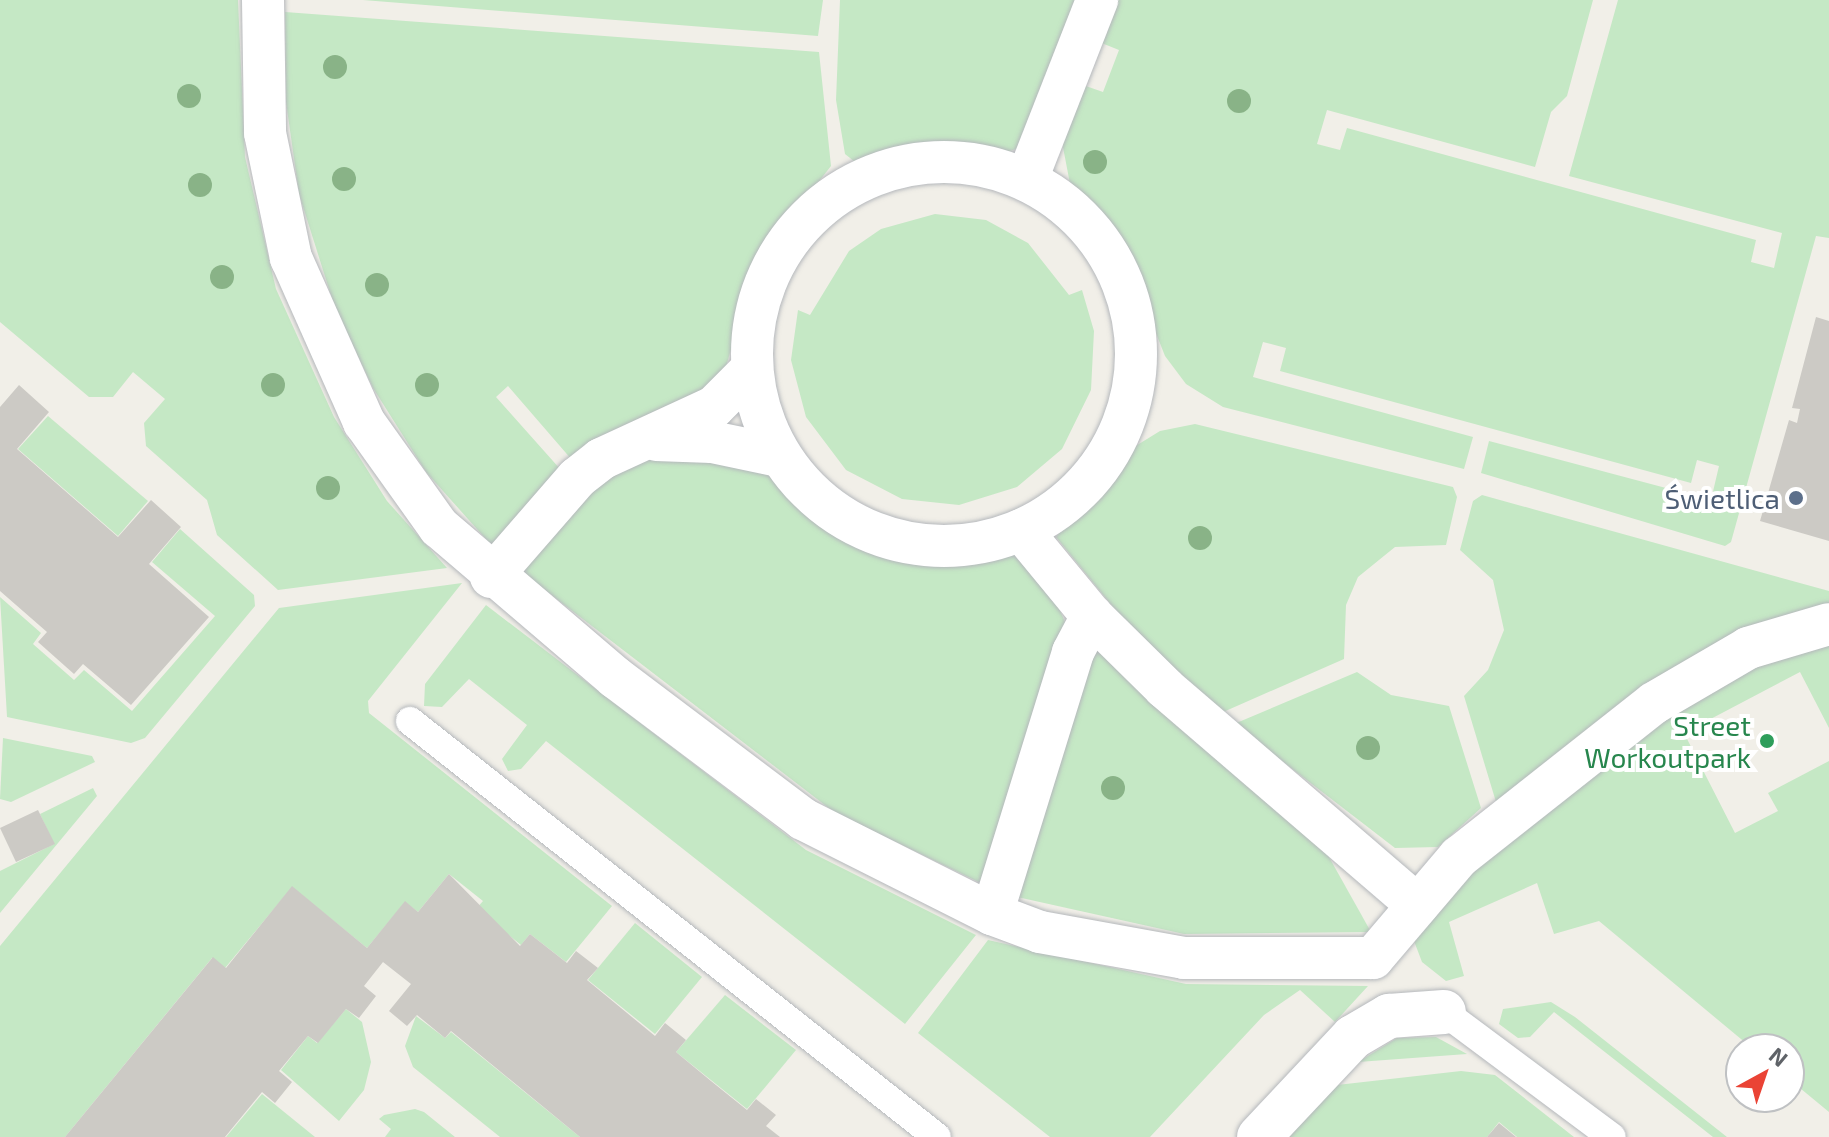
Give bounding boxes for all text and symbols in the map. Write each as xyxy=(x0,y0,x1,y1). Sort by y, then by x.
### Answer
place label: Świetlica xyxy=(1664,481,1780,515)
marker: Świetlica xyxy=(1787,489,1805,507)
place label: Street Workoutpark xyxy=(1584,708,1751,774)
marker: Street Workoutpark xyxy=(1758,732,1776,750)
north arrow xyxy=(1725,1033,1805,1113)
text: N xyxy=(1765,1041,1794,1071)

